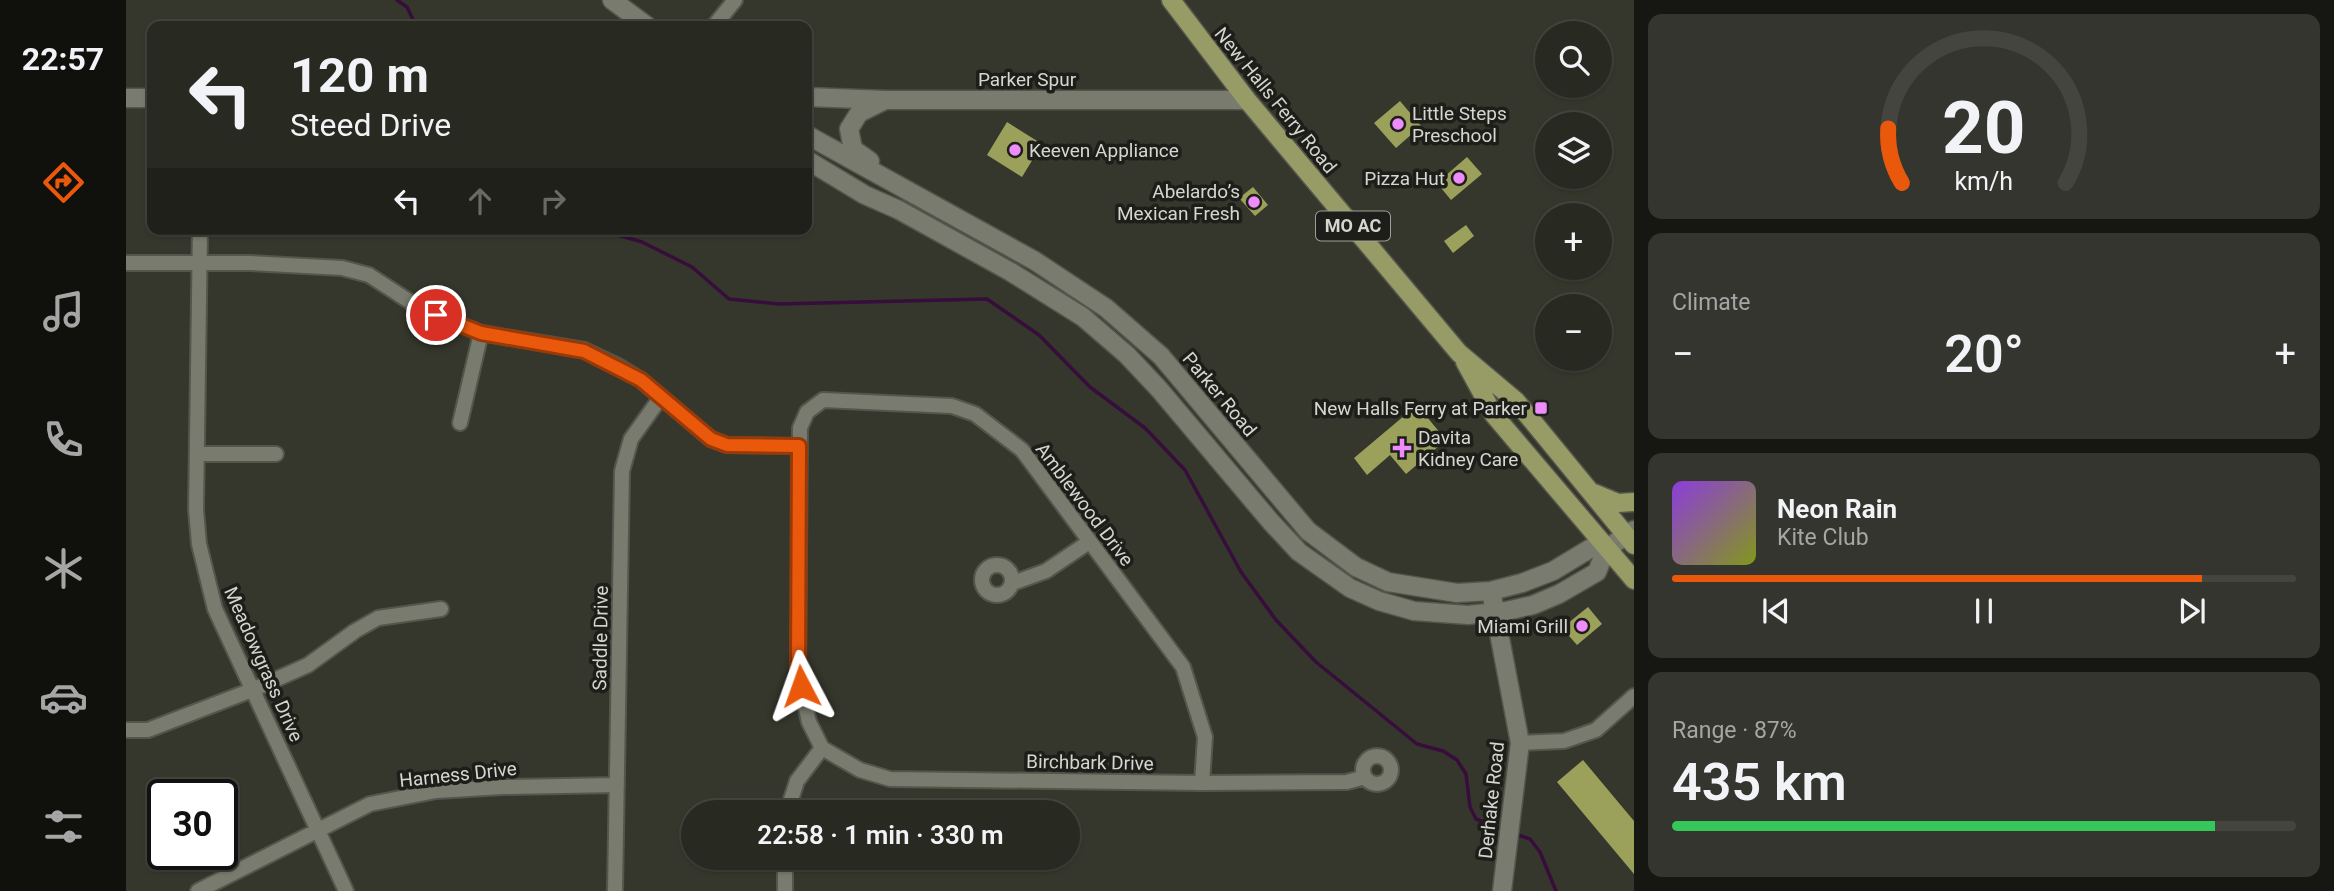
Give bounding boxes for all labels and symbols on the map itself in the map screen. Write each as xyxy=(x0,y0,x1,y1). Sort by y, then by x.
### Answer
street label: New Halls Ferry Road xyxy=(1210,23,1342,178)
street label: Parker Spur xyxy=(978,68,1077,91)
place label: Little Steps Preschool xyxy=(1412,102,1507,147)
marker: Little Steps Preschool xyxy=(1390,116,1406,132)
place label: Keeven Appliance xyxy=(1029,139,1179,162)
marker: Keeven Appliance xyxy=(1007,142,1023,158)
place label: Pizza Hut xyxy=(1364,167,1445,190)
marker: Pizza Hut xyxy=(1451,170,1467,186)
place label: Abelardo’s Mexican Fresh xyxy=(1117,180,1240,225)
marker: Abelardo’s Mexican Fresh xyxy=(1246,194,1262,210)
road number: MO AC xyxy=(1316,211,1390,240)
pin xyxy=(406,285,466,345)
street label: Parker Road xyxy=(1178,348,1262,441)
place label: New Halls Ferry at Parker xyxy=(1314,397,1528,420)
marker: New Halls Ferry at Parker xyxy=(1533,400,1549,416)
place label: Davita Kidney Care xyxy=(1418,426,1518,471)
street label: Amblewood Drive xyxy=(1031,438,1138,571)
marker: Davita Kidney Care xyxy=(1392,438,1412,458)
street label: Meadowgrass Drive xyxy=(219,583,308,745)
street label: Saddle Drive xyxy=(588,585,613,691)
place label: Miami Grill xyxy=(1477,615,1568,638)
marker: Miami Grill xyxy=(1574,618,1590,634)
position arrow xyxy=(764,649,838,723)
street label: Derhake Road xyxy=(1474,740,1509,860)
street label: Birchbark Drive xyxy=(1026,750,1154,775)
street label: Harness Drive xyxy=(398,757,518,792)
speed limit sign: 30 xyxy=(147,779,238,870)

